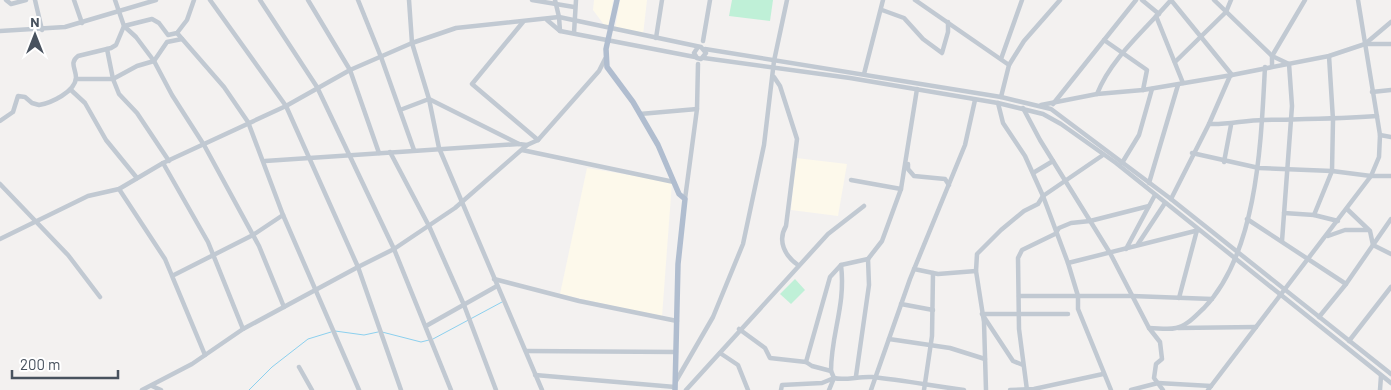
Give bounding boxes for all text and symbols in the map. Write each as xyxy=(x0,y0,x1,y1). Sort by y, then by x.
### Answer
north arrow xyxy=(10,10,60,60)
text: N xyxy=(30,13,40,30)
scale bar xyxy=(12,348,119,380)
text: 200 m xyxy=(20,355,60,373)

